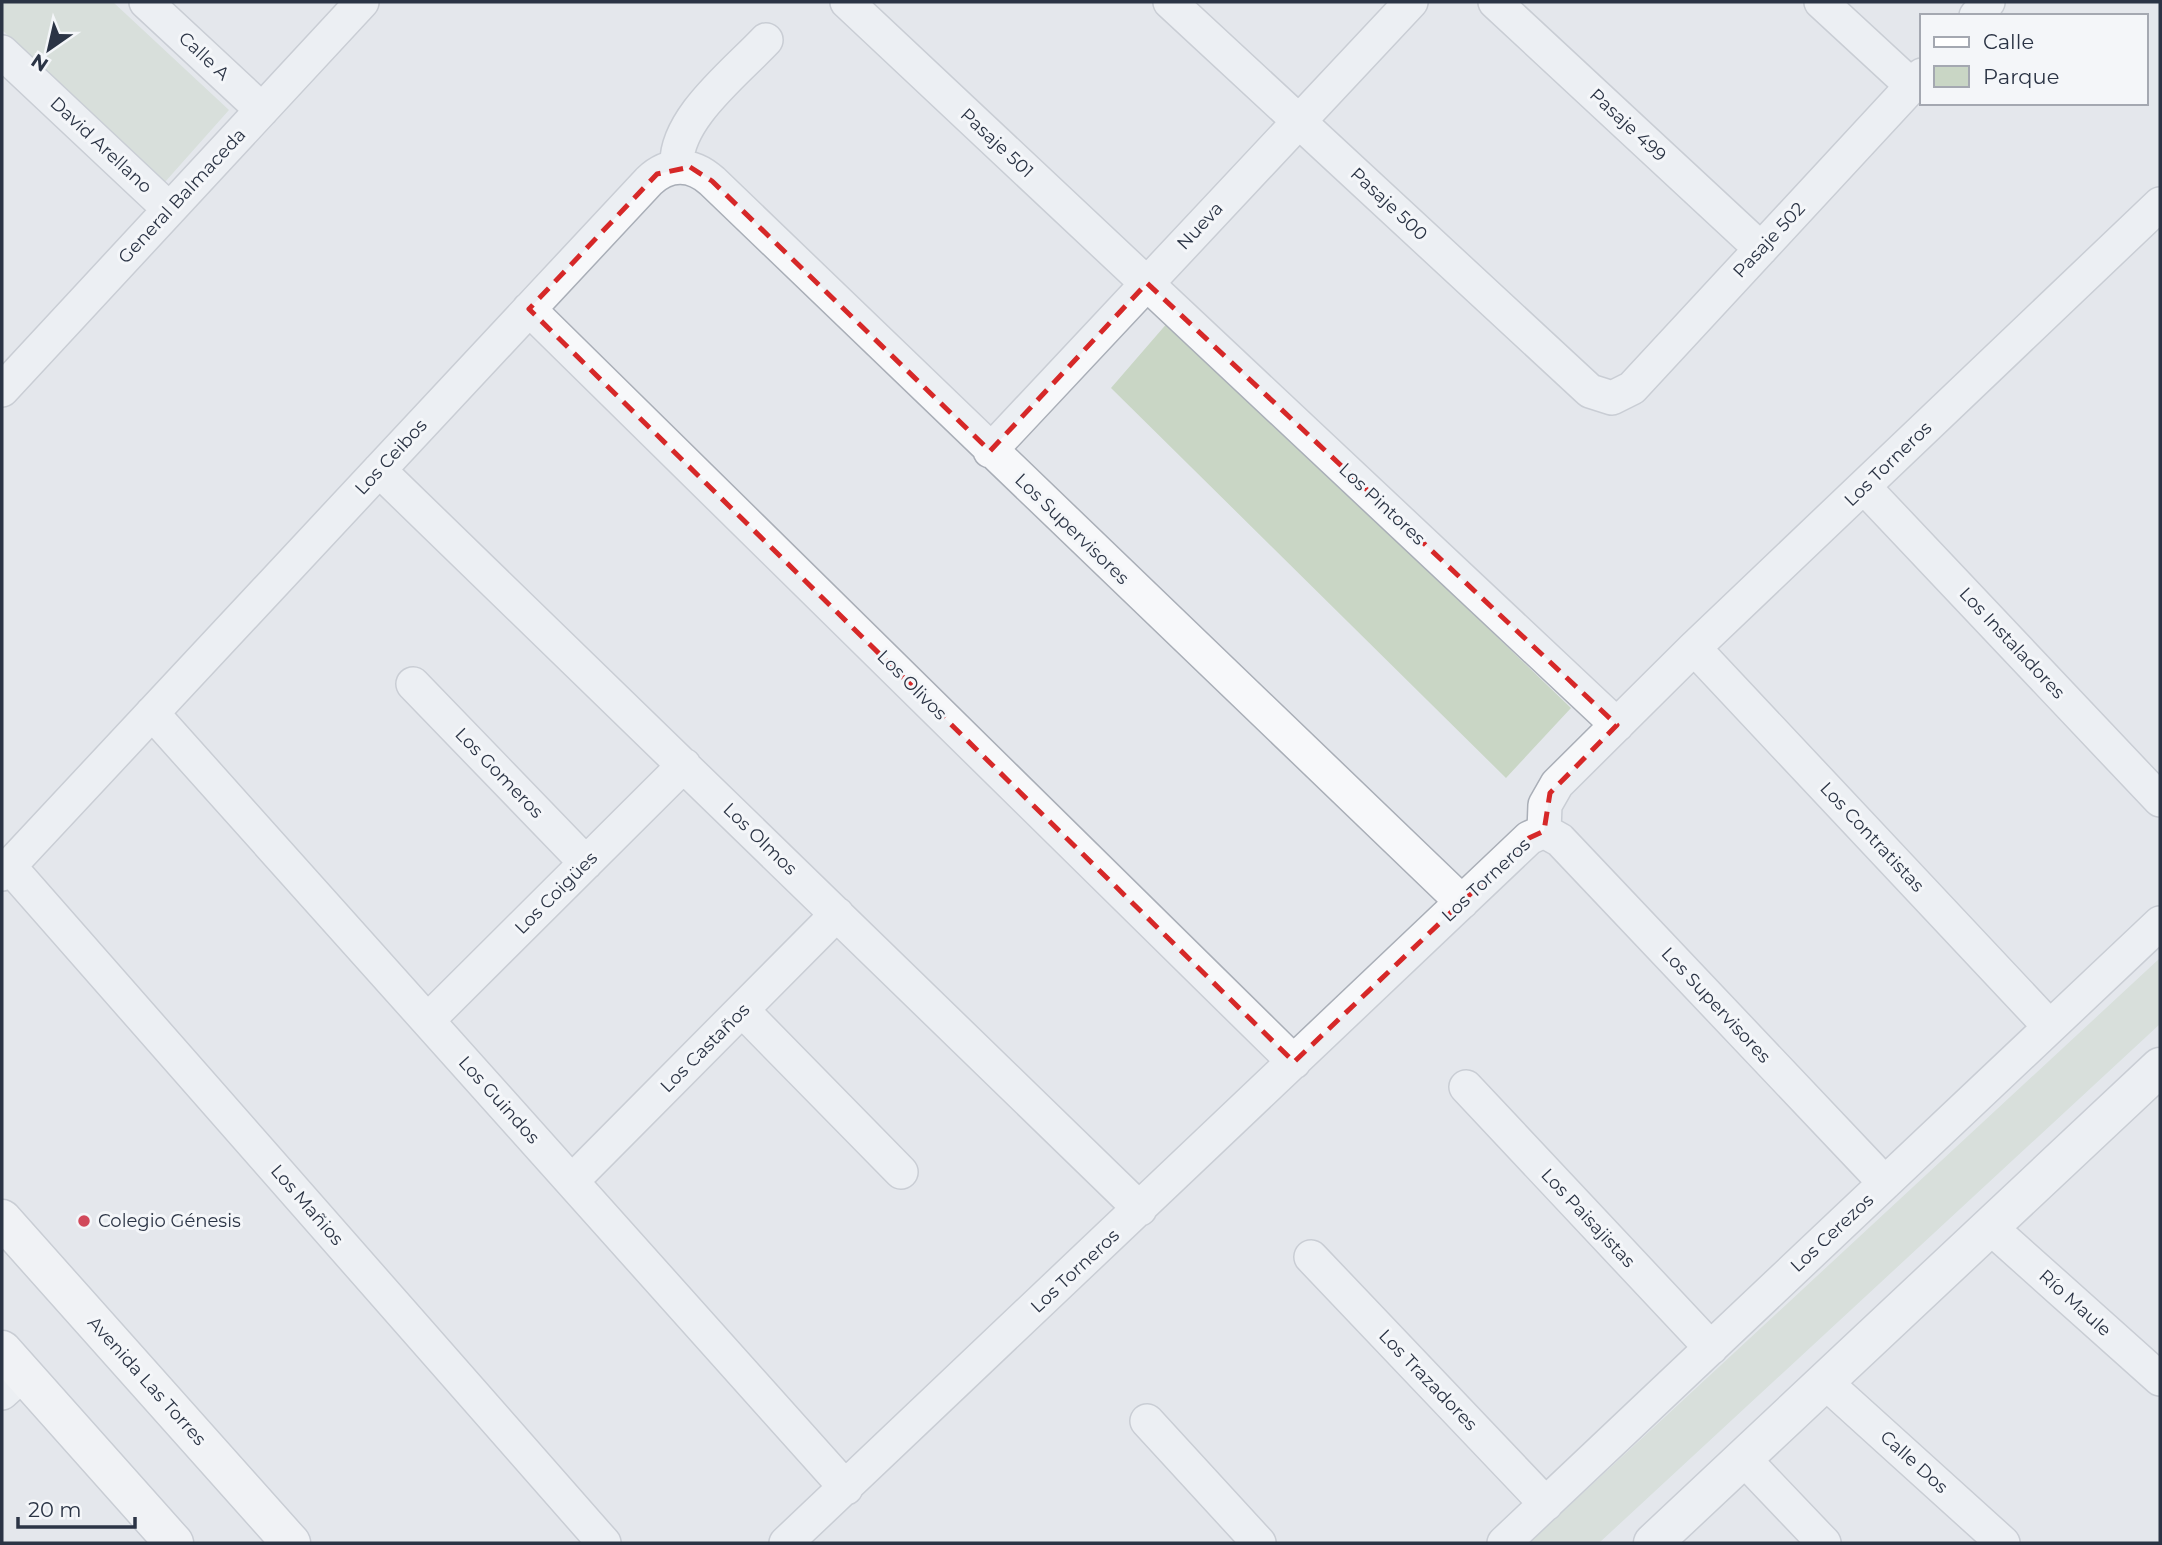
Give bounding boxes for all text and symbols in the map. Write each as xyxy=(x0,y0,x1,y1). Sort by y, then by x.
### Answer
north arrow xyxy=(14,14,84,84)
legend xyxy=(1920,14,2148,105)
street label: Calle A xyxy=(174,27,234,85)
text: Calle xyxy=(1983,29,2034,54)
text: N xyxy=(27,49,53,77)
text: Parque xyxy=(1983,64,2059,89)
street label: Pasaje 499 xyxy=(1585,84,1671,166)
street label: David Arellano xyxy=(45,92,157,198)
street label: Pasaje 501 xyxy=(956,104,1038,182)
street label: General Balmaceda xyxy=(114,124,250,268)
street label: Pasaje 500 xyxy=(1346,163,1432,245)
street label: Nueva xyxy=(1172,197,1228,255)
street label: Pasaje 502 xyxy=(1728,198,1810,282)
street label: Los Ceibos xyxy=(350,414,432,499)
street label: Los Torneros xyxy=(1840,417,1936,511)
street label: Los Pintores xyxy=(1334,458,1430,550)
street label: Los Supervisores xyxy=(1010,469,1134,589)
street label: Los Instaladores xyxy=(1955,583,2070,704)
street label: Los Olivos xyxy=(873,646,952,725)
street label: Los Gomeros xyxy=(450,723,548,823)
street label: Los Contratistas xyxy=(1815,777,1929,897)
street label: Los Olmos xyxy=(718,798,802,880)
street label: Los Torneros xyxy=(1437,833,1535,927)
street label: Los Coigües xyxy=(510,847,602,939)
street label: Los Supervisores xyxy=(1657,943,1775,1068)
street label: Los Castaños xyxy=(656,999,754,1097)
street label: Los Guindos xyxy=(454,1052,544,1149)
street label: Los Mañios xyxy=(266,1160,348,1250)
street label: Los Paisajistas xyxy=(1536,1164,1640,1272)
street label: Los Cerezos xyxy=(1786,1189,1878,1277)
place label: Colegio Génesis xyxy=(98,1210,241,1232)
marker: Colegio Génesis xyxy=(76,1213,92,1229)
street label: Los Torneros xyxy=(1026,1224,1124,1318)
street label: Río Maule xyxy=(2034,1265,2116,1341)
street label: Avenida Las Torres xyxy=(83,1312,211,1450)
street label: Los Trazadores xyxy=(1374,1325,1482,1435)
street label: Calle Dos xyxy=(1876,1426,1953,1498)
scale bar xyxy=(18,1486,135,1530)
text: 20 m xyxy=(28,1497,82,1522)

